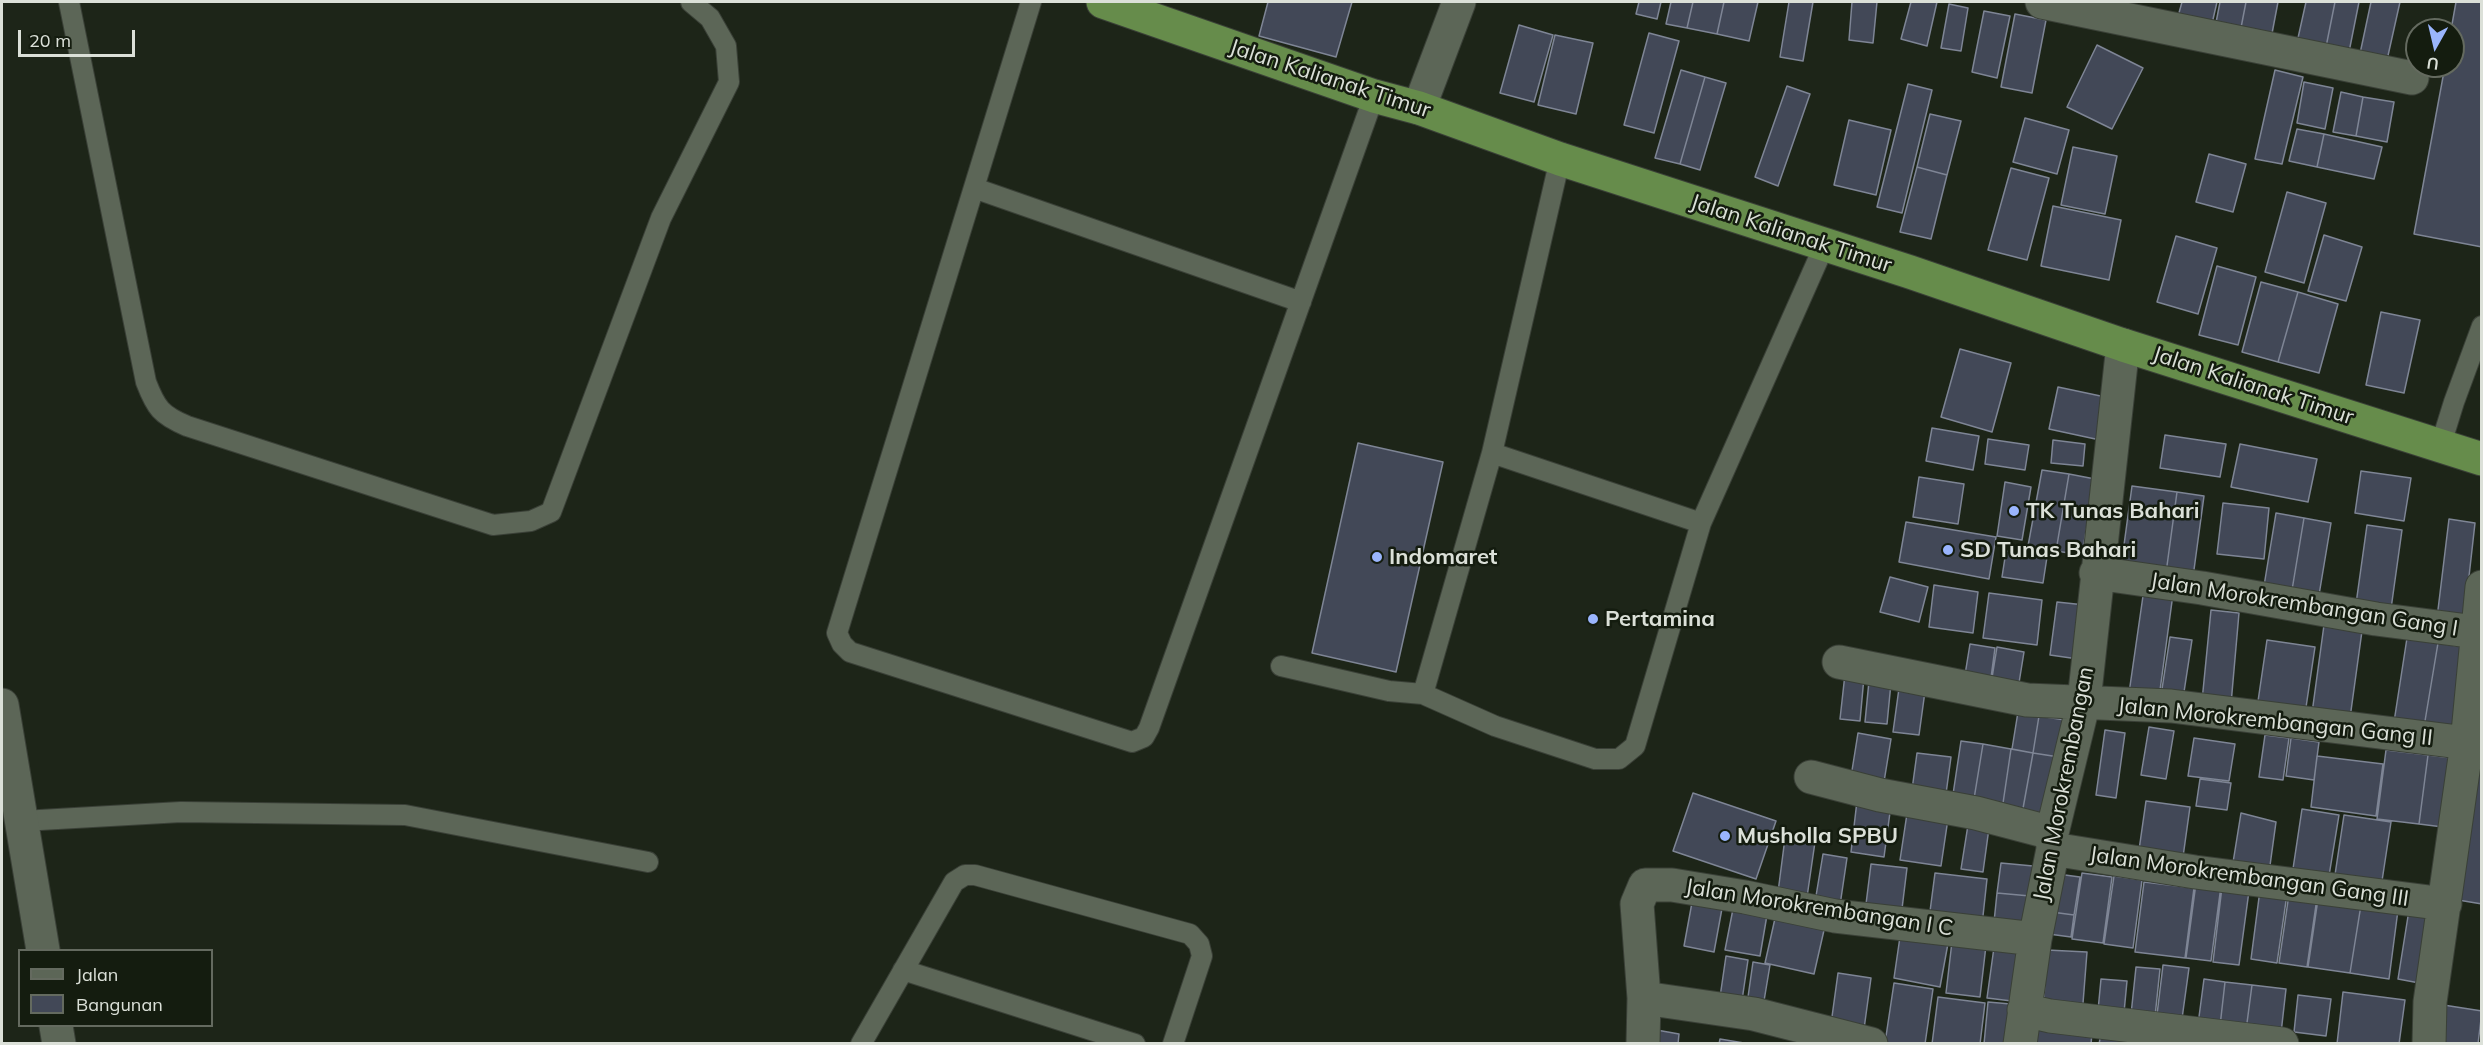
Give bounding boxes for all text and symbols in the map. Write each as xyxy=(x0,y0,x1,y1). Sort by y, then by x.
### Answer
scale bar xyxy=(21,18,138,56)
north arrow xyxy=(2405,18,2465,78)
text: 20 m xyxy=(29,29,71,52)
street label: Jalan Kalianak Timur xyxy=(1226,34,1434,124)
text: U xyxy=(2426,53,2440,75)
street label: Jalan Kalianak Timur xyxy=(1687,189,1895,279)
street label: Jalan Kalianak Timur xyxy=(2149,341,2357,431)
place label: TK Tunas Bahari xyxy=(2026,498,2199,524)
marker: TK Tunas Bahari xyxy=(2007,504,2021,518)
place label: SD Tunas Bahari xyxy=(1960,537,2136,563)
marker: SD Tunas Bahari xyxy=(1941,543,1955,557)
place label: Indomaret xyxy=(1389,544,1497,570)
marker: Indomaret xyxy=(1370,550,1384,564)
street label: Jalan Morokrembangan Gang I xyxy=(2148,568,2460,642)
place label: Pertamina xyxy=(1605,606,1715,632)
marker: Pertamina xyxy=(1586,612,1600,626)
street label: Jalan Morokrembangan xyxy=(2028,664,2100,904)
street label: Jalan Morokrembangan Gang II xyxy=(2116,692,2434,752)
place label: Musholla SPBU xyxy=(1737,823,1898,849)
marker: Musholla SPBU xyxy=(1718,829,1732,843)
street label: Jalan Morokrembangan Gang III xyxy=(2087,841,2411,913)
street label: Jalan Morokrembangan I C xyxy=(1683,874,1955,942)
legend xyxy=(18,949,213,1027)
text: Jalan xyxy=(76,963,118,986)
text: Bangunan xyxy=(76,993,163,1016)

